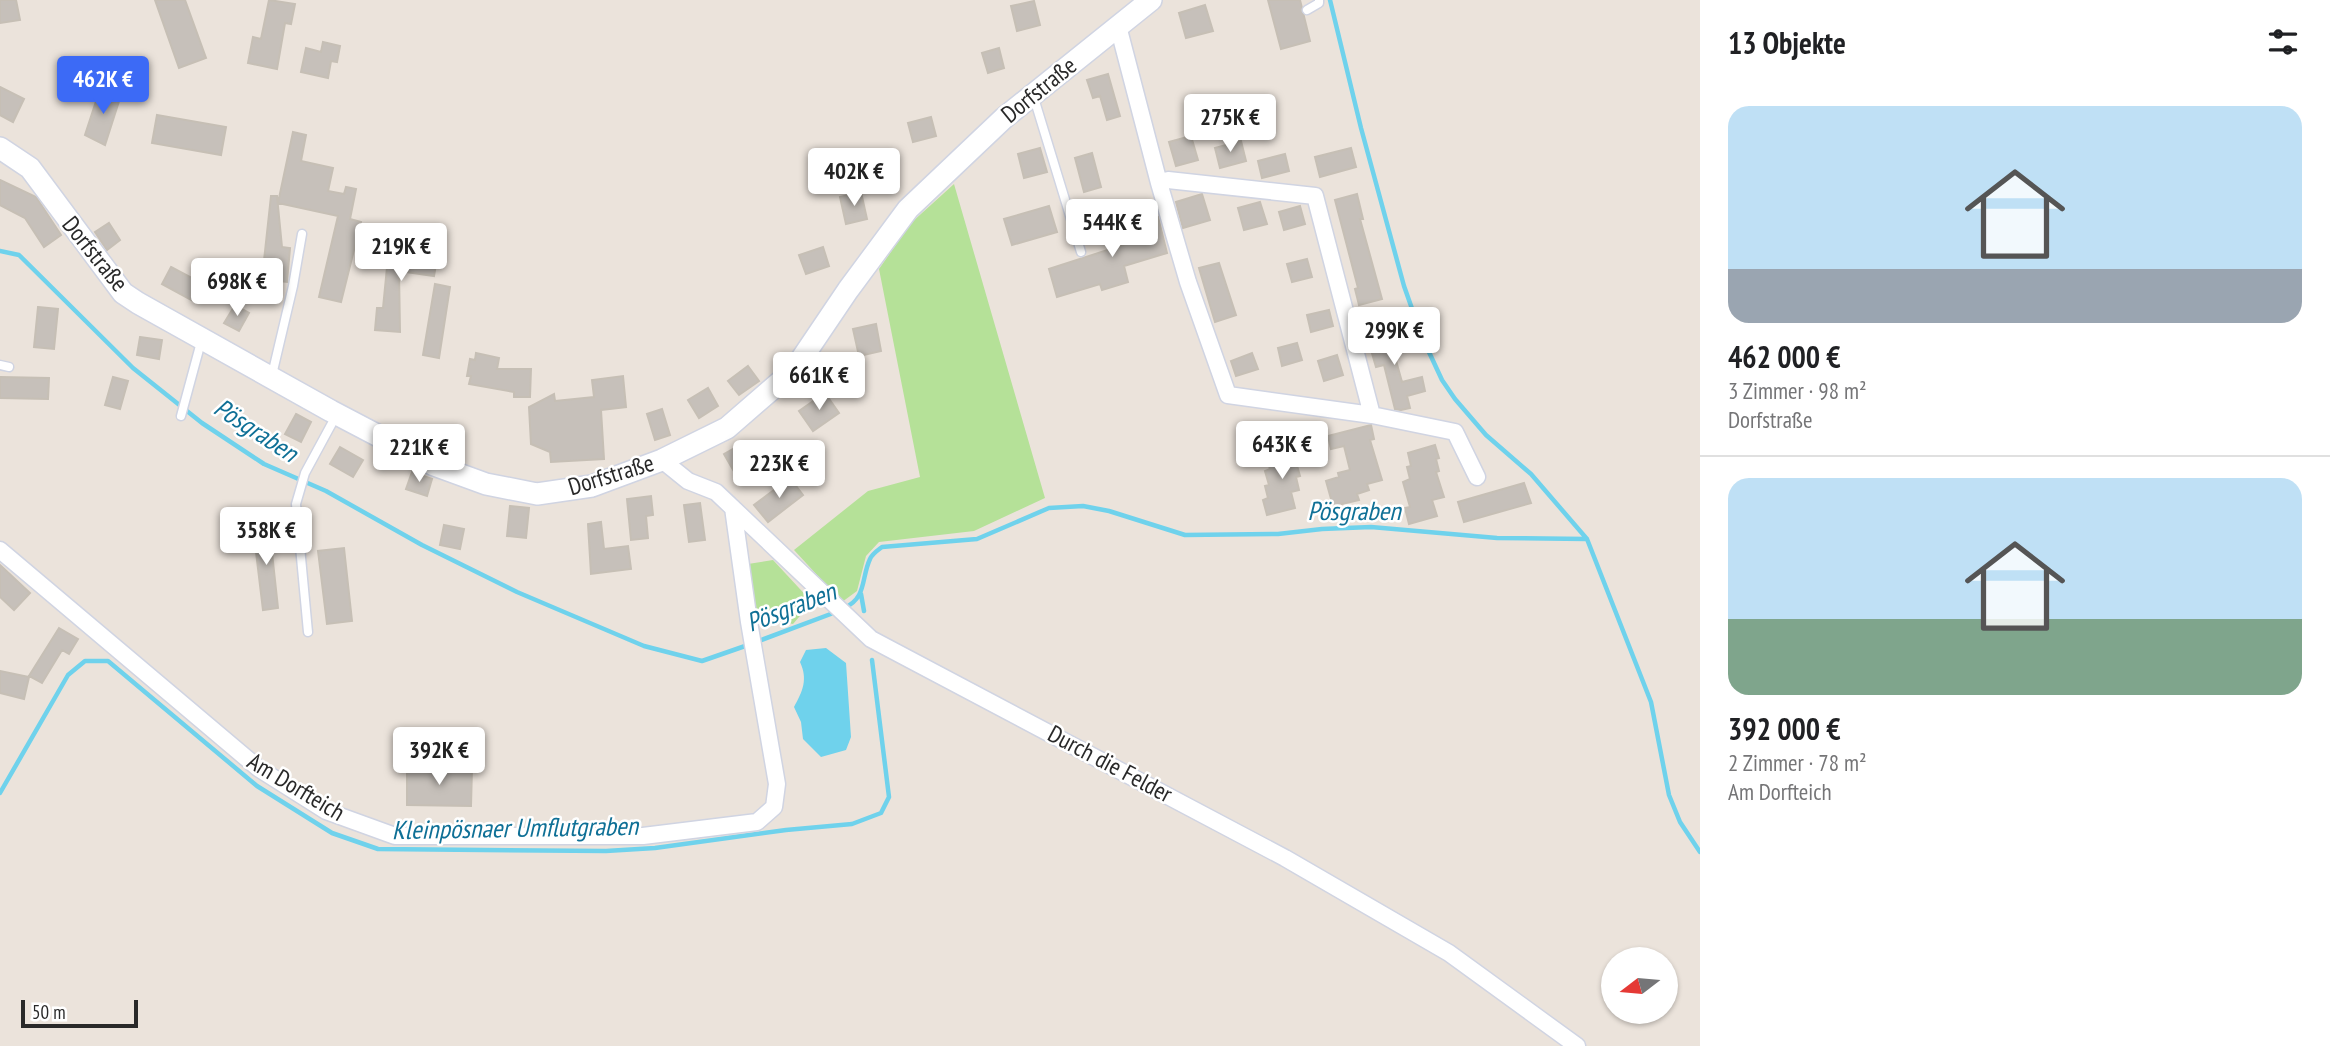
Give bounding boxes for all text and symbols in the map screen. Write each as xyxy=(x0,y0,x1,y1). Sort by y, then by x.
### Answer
text: 13 Objekte xyxy=(1728,23,1846,62)
icon: filters xyxy=(2264,23,2302,61)
street label: Dorfstraße xyxy=(995,50,1083,129)
pin: 462K € xyxy=(46,57,160,116)
text: 462K € xyxy=(73,64,133,93)
pin: 275K € xyxy=(1173,94,1287,154)
text: 275K € xyxy=(1200,102,1260,131)
pin: 402K € xyxy=(797,148,911,208)
icon: home xyxy=(1952,151,2078,277)
text: 402K € xyxy=(824,156,884,185)
pin: 544K € xyxy=(1055,200,1169,259)
text: 544K € xyxy=(1082,207,1142,236)
street label: Dorfstraße xyxy=(56,210,135,298)
pin: 219K € xyxy=(344,224,458,283)
text: 219K € xyxy=(371,231,431,260)
pin: 698K € xyxy=(180,258,294,318)
text: 698K € xyxy=(207,266,267,295)
pin: 299K € xyxy=(1337,308,1451,367)
text: 299K € xyxy=(1364,315,1424,344)
text: 462 000 € xyxy=(1728,337,1841,376)
pin: 661K € xyxy=(762,352,876,412)
text: 661K € xyxy=(789,360,849,389)
text: 3 Zimmer · 98 m² xyxy=(1728,376,1866,405)
water label: Pösgraben xyxy=(208,390,306,470)
text: Dorfstraße xyxy=(1728,405,1813,434)
pin: 643K € xyxy=(1225,421,1339,481)
pin: 221K € xyxy=(362,424,476,484)
text: 643K € xyxy=(1252,429,1312,458)
text: 221K € xyxy=(389,432,449,461)
pin: 223K € xyxy=(722,440,836,500)
street label: Dorfstraße xyxy=(564,447,658,502)
text: 223K € xyxy=(749,448,809,477)
water label: Pösgraben xyxy=(1307,494,1402,527)
pin: 358K € xyxy=(209,508,323,567)
text: 358K € xyxy=(236,515,296,544)
icon: home xyxy=(1952,523,2078,649)
water label: Pösgraben xyxy=(741,574,842,639)
text: 392 000 € xyxy=(1728,709,1841,748)
street label: Durch die Felder xyxy=(1043,718,1178,810)
pin: 392K € xyxy=(382,728,496,787)
text: 392K € xyxy=(409,735,469,764)
street label: Am Dorfteich xyxy=(242,745,351,828)
text: 2 Zimmer · 78 m² xyxy=(1728,748,1866,777)
text: Am Dorfteich xyxy=(1728,777,1832,806)
water label: Kleinpösnaer Umflutgraben xyxy=(392,809,640,846)
north arrow xyxy=(1601,947,1678,1024)
map controls xyxy=(1601,947,1678,1024)
scale bar xyxy=(21,997,138,1029)
text: 50 m xyxy=(32,1000,66,1024)

